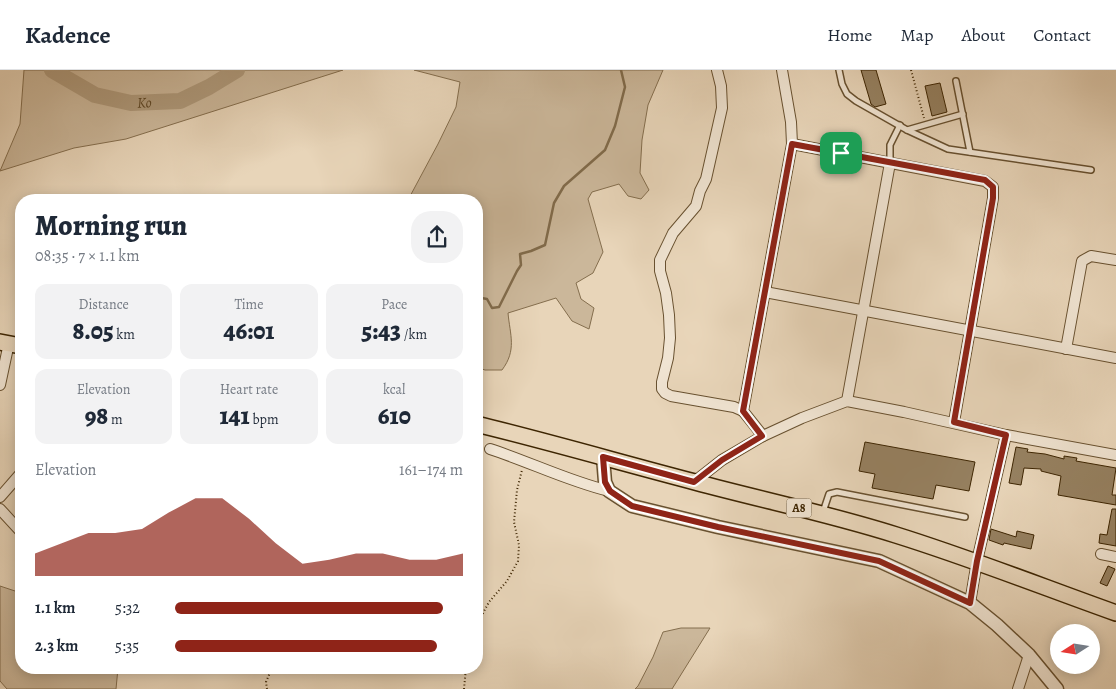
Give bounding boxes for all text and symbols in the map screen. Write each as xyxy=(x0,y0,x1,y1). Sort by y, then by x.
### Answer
text: Kadence xyxy=(25,19,111,51)
text: Home xyxy=(827,23,872,47)
text: Map xyxy=(900,23,933,47)
text: About xyxy=(961,23,1005,47)
text: Contact xyxy=(1033,23,1091,47)
water label: Ko xyxy=(137,92,152,113)
pin xyxy=(820,132,862,174)
icon: arrive xyxy=(827,139,855,167)
text: Morning run xyxy=(35,207,187,245)
button: share xyxy=(411,211,463,263)
text: 08:35 · 7 × 1.1 km xyxy=(35,245,140,267)
text: Distance xyxy=(79,295,129,314)
text: Time xyxy=(234,295,264,314)
text: Pace xyxy=(381,295,407,314)
text: 8.05 xyxy=(72,314,114,348)
text: 46:01 xyxy=(223,314,275,348)
text: 5:43 xyxy=(362,314,401,348)
text: km xyxy=(114,325,135,344)
text: /km xyxy=(401,325,427,344)
text: Elevation xyxy=(77,380,131,399)
text: Heart rate xyxy=(220,380,278,399)
text: kcal xyxy=(383,380,406,399)
text: 98 xyxy=(85,399,108,433)
text: 141 xyxy=(219,399,250,433)
text: 610 xyxy=(378,399,411,433)
text: m xyxy=(108,410,123,429)
text: bpm xyxy=(250,410,279,429)
text: Elevation xyxy=(35,459,96,481)
text: 161–174 m xyxy=(399,459,463,481)
road number: A8 xyxy=(786,498,812,518)
text: 1.1 km xyxy=(35,597,75,619)
text: 5:32 xyxy=(115,597,140,619)
north arrow xyxy=(1050,624,1100,674)
map controls xyxy=(1050,624,1100,674)
text: 2.3 km xyxy=(35,635,78,657)
text: 5:35 xyxy=(115,635,139,657)

